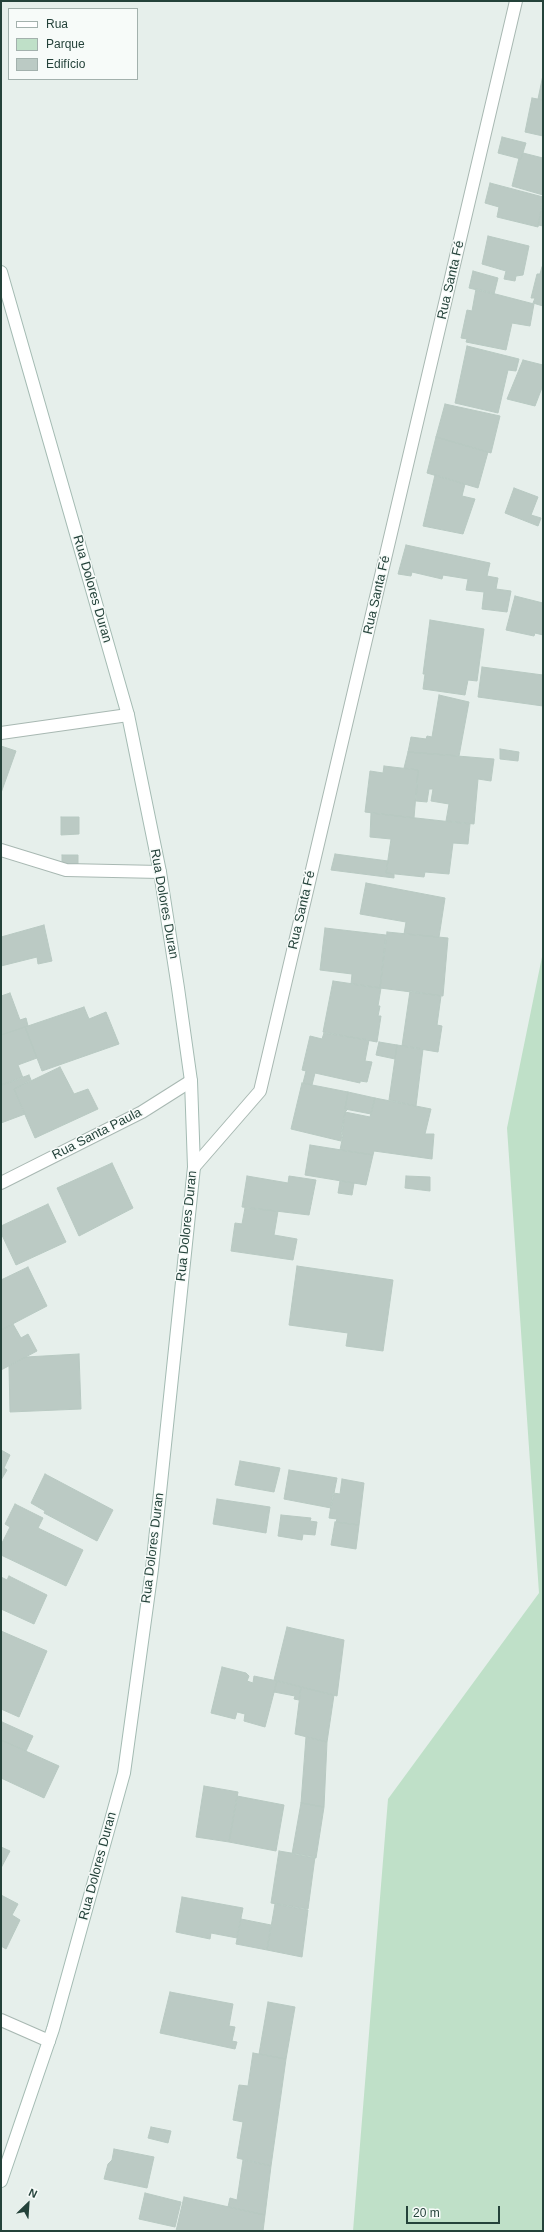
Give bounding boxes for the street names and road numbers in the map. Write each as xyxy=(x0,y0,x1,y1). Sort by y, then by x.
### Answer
street label: Rua Santa Fé xyxy=(434,239,468,321)
street label: Rua Dolores Duran xyxy=(69,533,115,645)
street label: Rua Santa Fé xyxy=(360,554,394,636)
street label: Rua Dolores Duran xyxy=(147,848,181,960)
street label: Rua Santa Fé xyxy=(285,869,319,951)
street label: Rua Santa Paula xyxy=(50,1105,144,1163)
street label: Rua Dolores Duran xyxy=(173,1170,201,1282)
street label: Rua Dolores Duran xyxy=(138,1492,168,1604)
street label: Rua Dolores Duran xyxy=(76,1810,120,1922)

